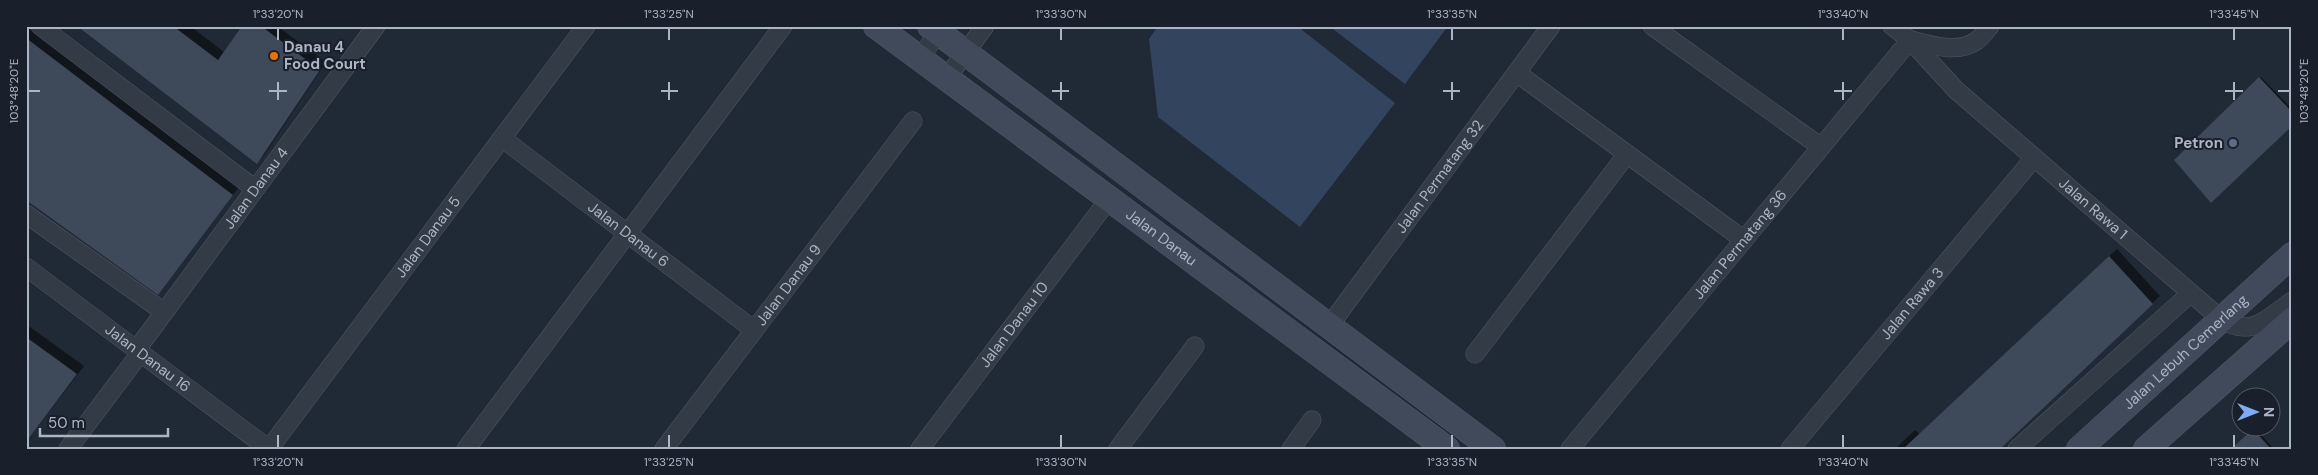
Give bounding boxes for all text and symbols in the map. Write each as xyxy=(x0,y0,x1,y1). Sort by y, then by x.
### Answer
text: 1°33'20"N xyxy=(253,6,303,22)
text: 1°33'25"N xyxy=(644,6,694,22)
text: 1°33'30"N xyxy=(1035,6,1087,22)
text: 1°33'35"N xyxy=(1427,6,1477,22)
text: 1°33'40"N xyxy=(1818,6,1868,22)
text: 1°33'45"N xyxy=(2209,6,2259,22)
place label: Danau 4 Food Court xyxy=(284,37,366,74)
marker: Danau 4 Food Court xyxy=(268,50,280,62)
text: 103°48'20"E xyxy=(6,58,22,123)
text: 103°48'20"E xyxy=(2296,58,2312,123)
street label: Jalan Permatang 32 xyxy=(1391,116,1488,237)
place label: Petron xyxy=(2174,133,2223,153)
marker: Petron xyxy=(2227,137,2239,149)
street label: Jalan Danau 4 xyxy=(219,143,293,233)
street label: Jalan Rawa 1 xyxy=(2055,173,2132,244)
street label: Jalan Permatang 36 xyxy=(1689,185,1791,303)
street label: Jalan Danau 5 xyxy=(391,192,465,282)
street label: Jalan Danau 6 xyxy=(584,197,673,272)
street label: Jalan Danau xyxy=(1122,204,1201,270)
street label: Jalan Danau 9 xyxy=(751,240,826,330)
street label: Jalan Rawa 3 xyxy=(1876,263,1948,344)
street label: Jalan Danau 10 xyxy=(975,278,1053,372)
street label: Jalan Lebuh Cemerlang xyxy=(2119,290,2252,414)
street label: Jalan Danau 16 xyxy=(101,320,194,397)
north arrow xyxy=(2230,388,2280,438)
scale bar xyxy=(40,405,168,437)
text: N xyxy=(2260,407,2278,417)
text: 50 m xyxy=(48,413,85,433)
text: 1°33'20"N xyxy=(253,454,303,470)
text: 1°33'25"N xyxy=(644,454,694,470)
text: 1°33'30"N xyxy=(1035,454,1087,470)
text: 1°33'35"N xyxy=(1427,454,1477,470)
text: 1°33'40"N xyxy=(1818,454,1868,470)
text: 1°33'45"N xyxy=(2209,454,2259,470)

